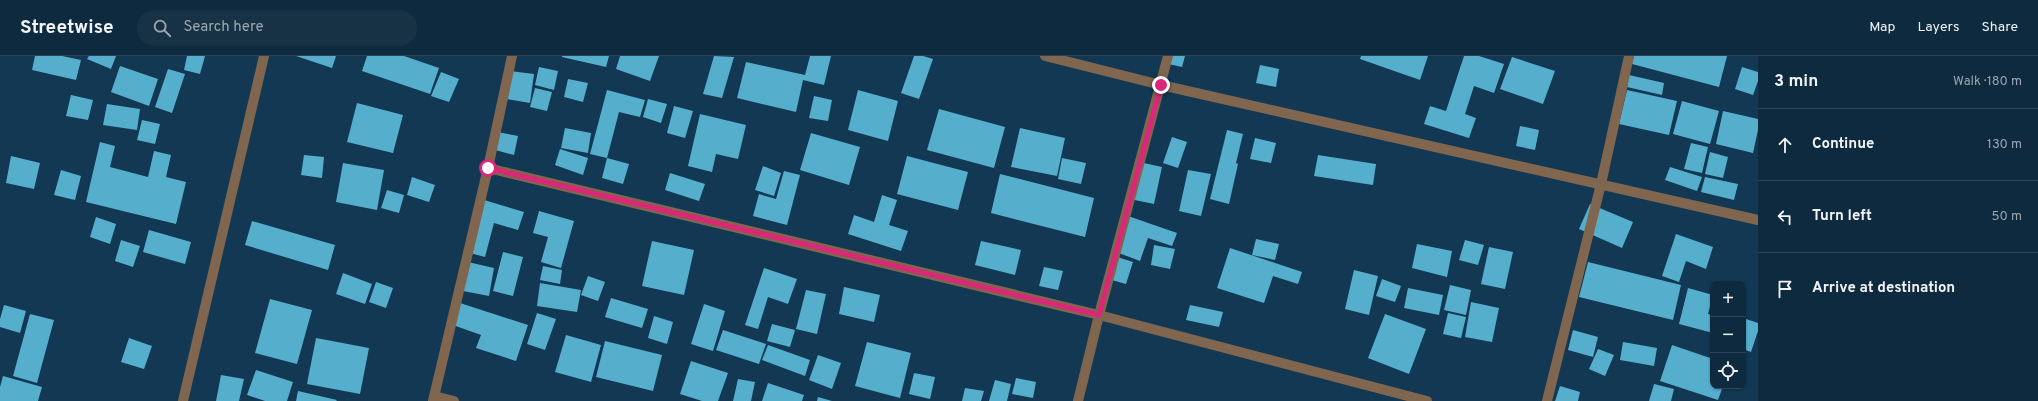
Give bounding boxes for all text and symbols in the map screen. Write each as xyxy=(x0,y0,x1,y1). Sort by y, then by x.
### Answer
search box xyxy=(137,10,417,46)
text: Streetwise xyxy=(20,16,113,40)
icon: search xyxy=(151,17,173,39)
text: Search here xyxy=(183,18,264,37)
text: Map xyxy=(1869,19,1895,36)
text: Layers xyxy=(1917,19,1959,36)
text: Share xyxy=(1981,19,2018,36)
text: 3 min xyxy=(1774,71,1818,93)
text: Walk · 180 m xyxy=(1953,74,2022,90)
route end xyxy=(1152,76,1170,94)
icon: ahead xyxy=(1774,134,1796,156)
text: Continue xyxy=(1812,135,1874,154)
text: 130 m xyxy=(1987,137,2022,153)
route start xyxy=(479,159,497,177)
icon: left xyxy=(1774,206,1796,228)
text: Turn left xyxy=(1812,207,1872,226)
text: 50 m xyxy=(1992,209,2022,225)
icon: arrive xyxy=(1774,278,1796,300)
text: Arrive at destination xyxy=(1812,279,1955,298)
map controls xyxy=(1710,281,1746,389)
button: + xyxy=(1710,281,1746,317)
button: − xyxy=(1710,317,1746,353)
button: locate xyxy=(1710,353,1746,389)

